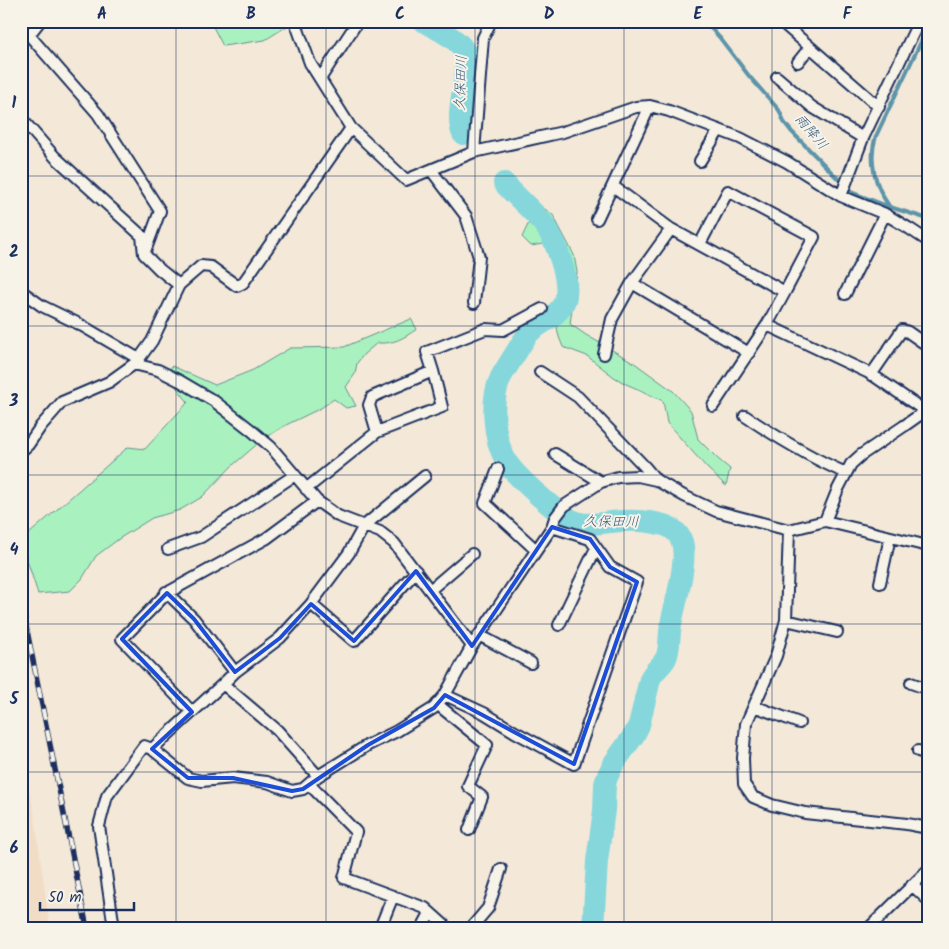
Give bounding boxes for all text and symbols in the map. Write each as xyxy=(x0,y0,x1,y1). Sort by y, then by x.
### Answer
text: A xyxy=(97,2,107,27)
text: B xyxy=(246,2,256,27)
text: C xyxy=(395,2,405,27)
text: D xyxy=(544,2,555,27)
text: E xyxy=(694,2,704,27)
text: F xyxy=(843,2,853,27)
water label: 久保田川 xyxy=(449,55,473,111)
text: 1 xyxy=(12,91,17,116)
water label: 雨降川 xyxy=(789,109,833,155)
text: 2 xyxy=(9,240,19,265)
text: 3 xyxy=(9,389,19,414)
water label: 久保田川 xyxy=(583,511,639,533)
text: 4 xyxy=(10,538,19,563)
text: 5 xyxy=(9,687,20,712)
text: 6 xyxy=(10,836,19,861)
scale bar xyxy=(40,879,134,911)
text: 50 m xyxy=(48,886,82,910)

